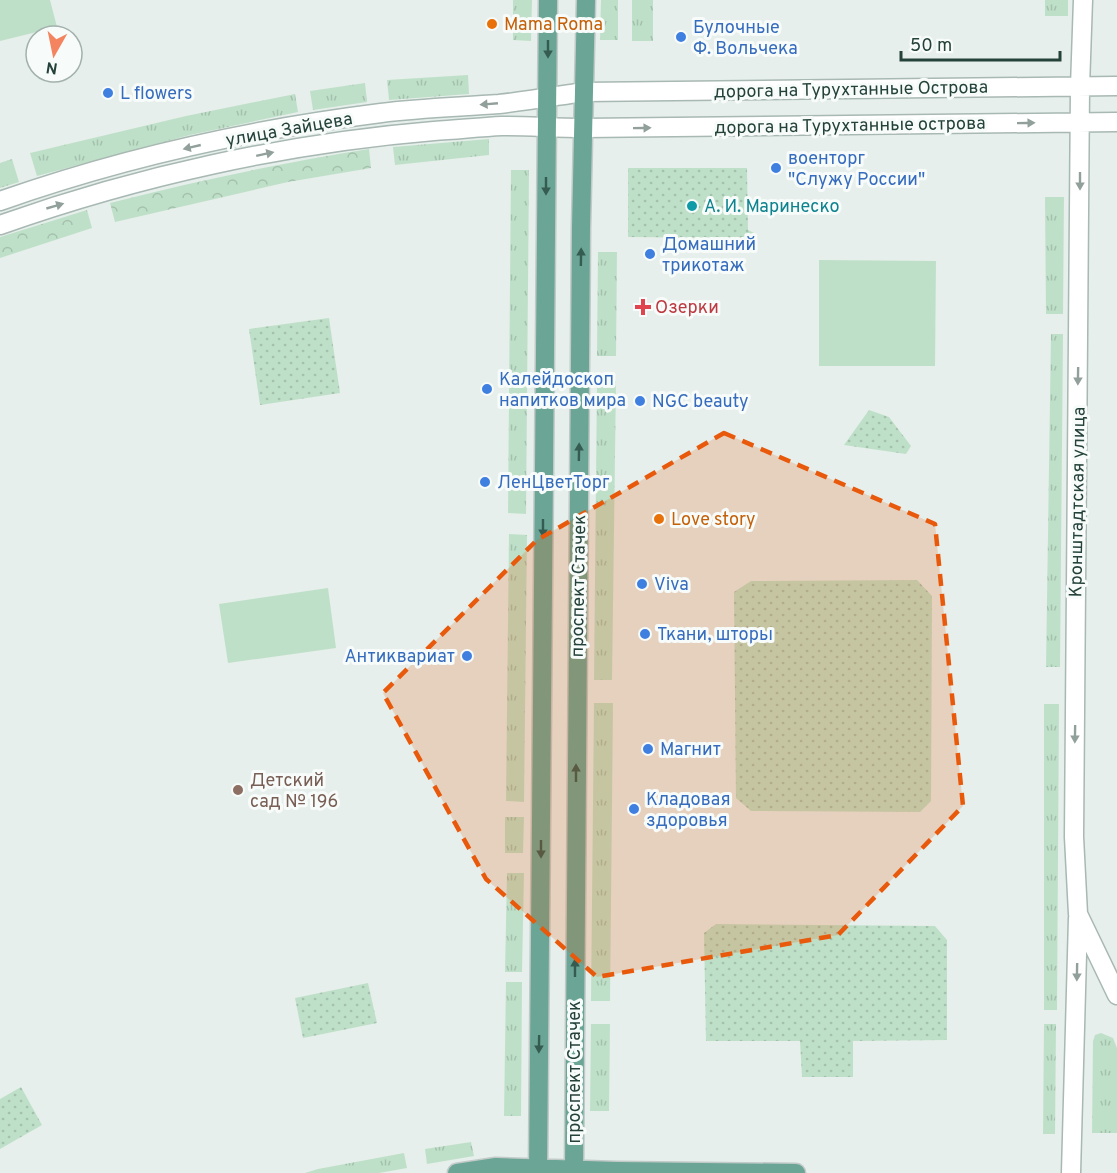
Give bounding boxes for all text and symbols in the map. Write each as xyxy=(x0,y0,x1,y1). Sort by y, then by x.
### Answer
place label: Mama Roma xyxy=(504,14,603,37)
marker: Mama Roma xyxy=(485,17,499,31)
place label: Булочные Ф. Вольчека xyxy=(693,17,798,61)
north arrow xyxy=(24,24,84,84)
scale bar xyxy=(901,24,1060,62)
marker: Булочные Ф. Вольчека xyxy=(674,30,688,44)
text: 50 m xyxy=(910,35,952,58)
one-way arrow xyxy=(543,39,553,58)
text: N xyxy=(45,56,59,78)
street label: дорога на Турухтанные Острова xyxy=(714,77,988,104)
place label: L flowers xyxy=(120,83,192,106)
marker: L flowers xyxy=(101,86,115,100)
one-way arrow xyxy=(480,100,499,109)
street label: улица Зайцева xyxy=(224,108,354,153)
street label: дорога на Турухтанные острова xyxy=(714,113,986,140)
one-way arrow xyxy=(1017,118,1036,128)
one-way arrow xyxy=(633,123,652,133)
one-way arrow xyxy=(183,142,202,152)
place label: военторг "Служу России" xyxy=(788,148,925,192)
one-way arrow xyxy=(256,149,275,158)
marker: военторг "Служу России" xyxy=(769,161,783,175)
one-way arrow xyxy=(1075,171,1084,190)
one-way arrow xyxy=(541,176,551,195)
place label: А. И. Маринеско xyxy=(704,196,840,219)
marker: А. И. Маринеско xyxy=(685,199,699,213)
one-way arrow xyxy=(47,201,65,210)
place label: Домашний трикотаж xyxy=(662,234,756,278)
one-way arrow xyxy=(576,247,585,266)
marker: Домашний трикотаж xyxy=(643,247,657,261)
place label: Озерки xyxy=(655,297,719,320)
marker: Озерки xyxy=(636,300,650,314)
one-way arrow xyxy=(1073,366,1083,385)
place label: Калейдоскоп напитков мира xyxy=(499,369,626,413)
marker: Калейдоскоп напитков мира xyxy=(480,382,494,396)
place label: NGC beauty xyxy=(652,391,749,414)
marker: NGC beauty xyxy=(633,394,647,408)
street label: Кронштадтская улица xyxy=(1065,406,1092,598)
one-way arrow xyxy=(574,442,584,461)
place label: ЛенЦветТорг xyxy=(497,472,610,495)
marker: ЛенЦветТорг xyxy=(478,475,492,489)
place label: Love story xyxy=(671,509,756,532)
marker: Love story xyxy=(652,512,666,526)
street label: проспект Стачек xyxy=(567,514,592,658)
one-way arrow xyxy=(538,518,548,537)
place label: Viva xyxy=(654,574,689,597)
marker: Viva xyxy=(635,577,649,591)
place label: Ткани, шторы xyxy=(657,624,773,647)
marker: Ткани, шторы xyxy=(638,627,652,641)
place label: Антиквариат xyxy=(344,646,455,669)
marker: Антиквариат xyxy=(460,649,474,663)
one-way arrow xyxy=(1070,724,1080,743)
place label: Магнит xyxy=(660,739,721,762)
marker: Магнит xyxy=(641,742,655,756)
one-way arrow xyxy=(571,763,581,782)
place label: Детский сад № 196 xyxy=(250,770,338,814)
marker: Детский сад № 196 xyxy=(231,783,245,797)
place label: Кладовая здоровья xyxy=(646,789,730,833)
marker: Кладовая здоровья xyxy=(627,802,641,816)
one-way arrow xyxy=(536,839,546,858)
one-way arrow xyxy=(570,958,580,977)
one-way arrow xyxy=(1072,963,1082,982)
street label: проспект Стачек xyxy=(564,1001,587,1143)
one-way arrow xyxy=(534,1034,544,1053)

